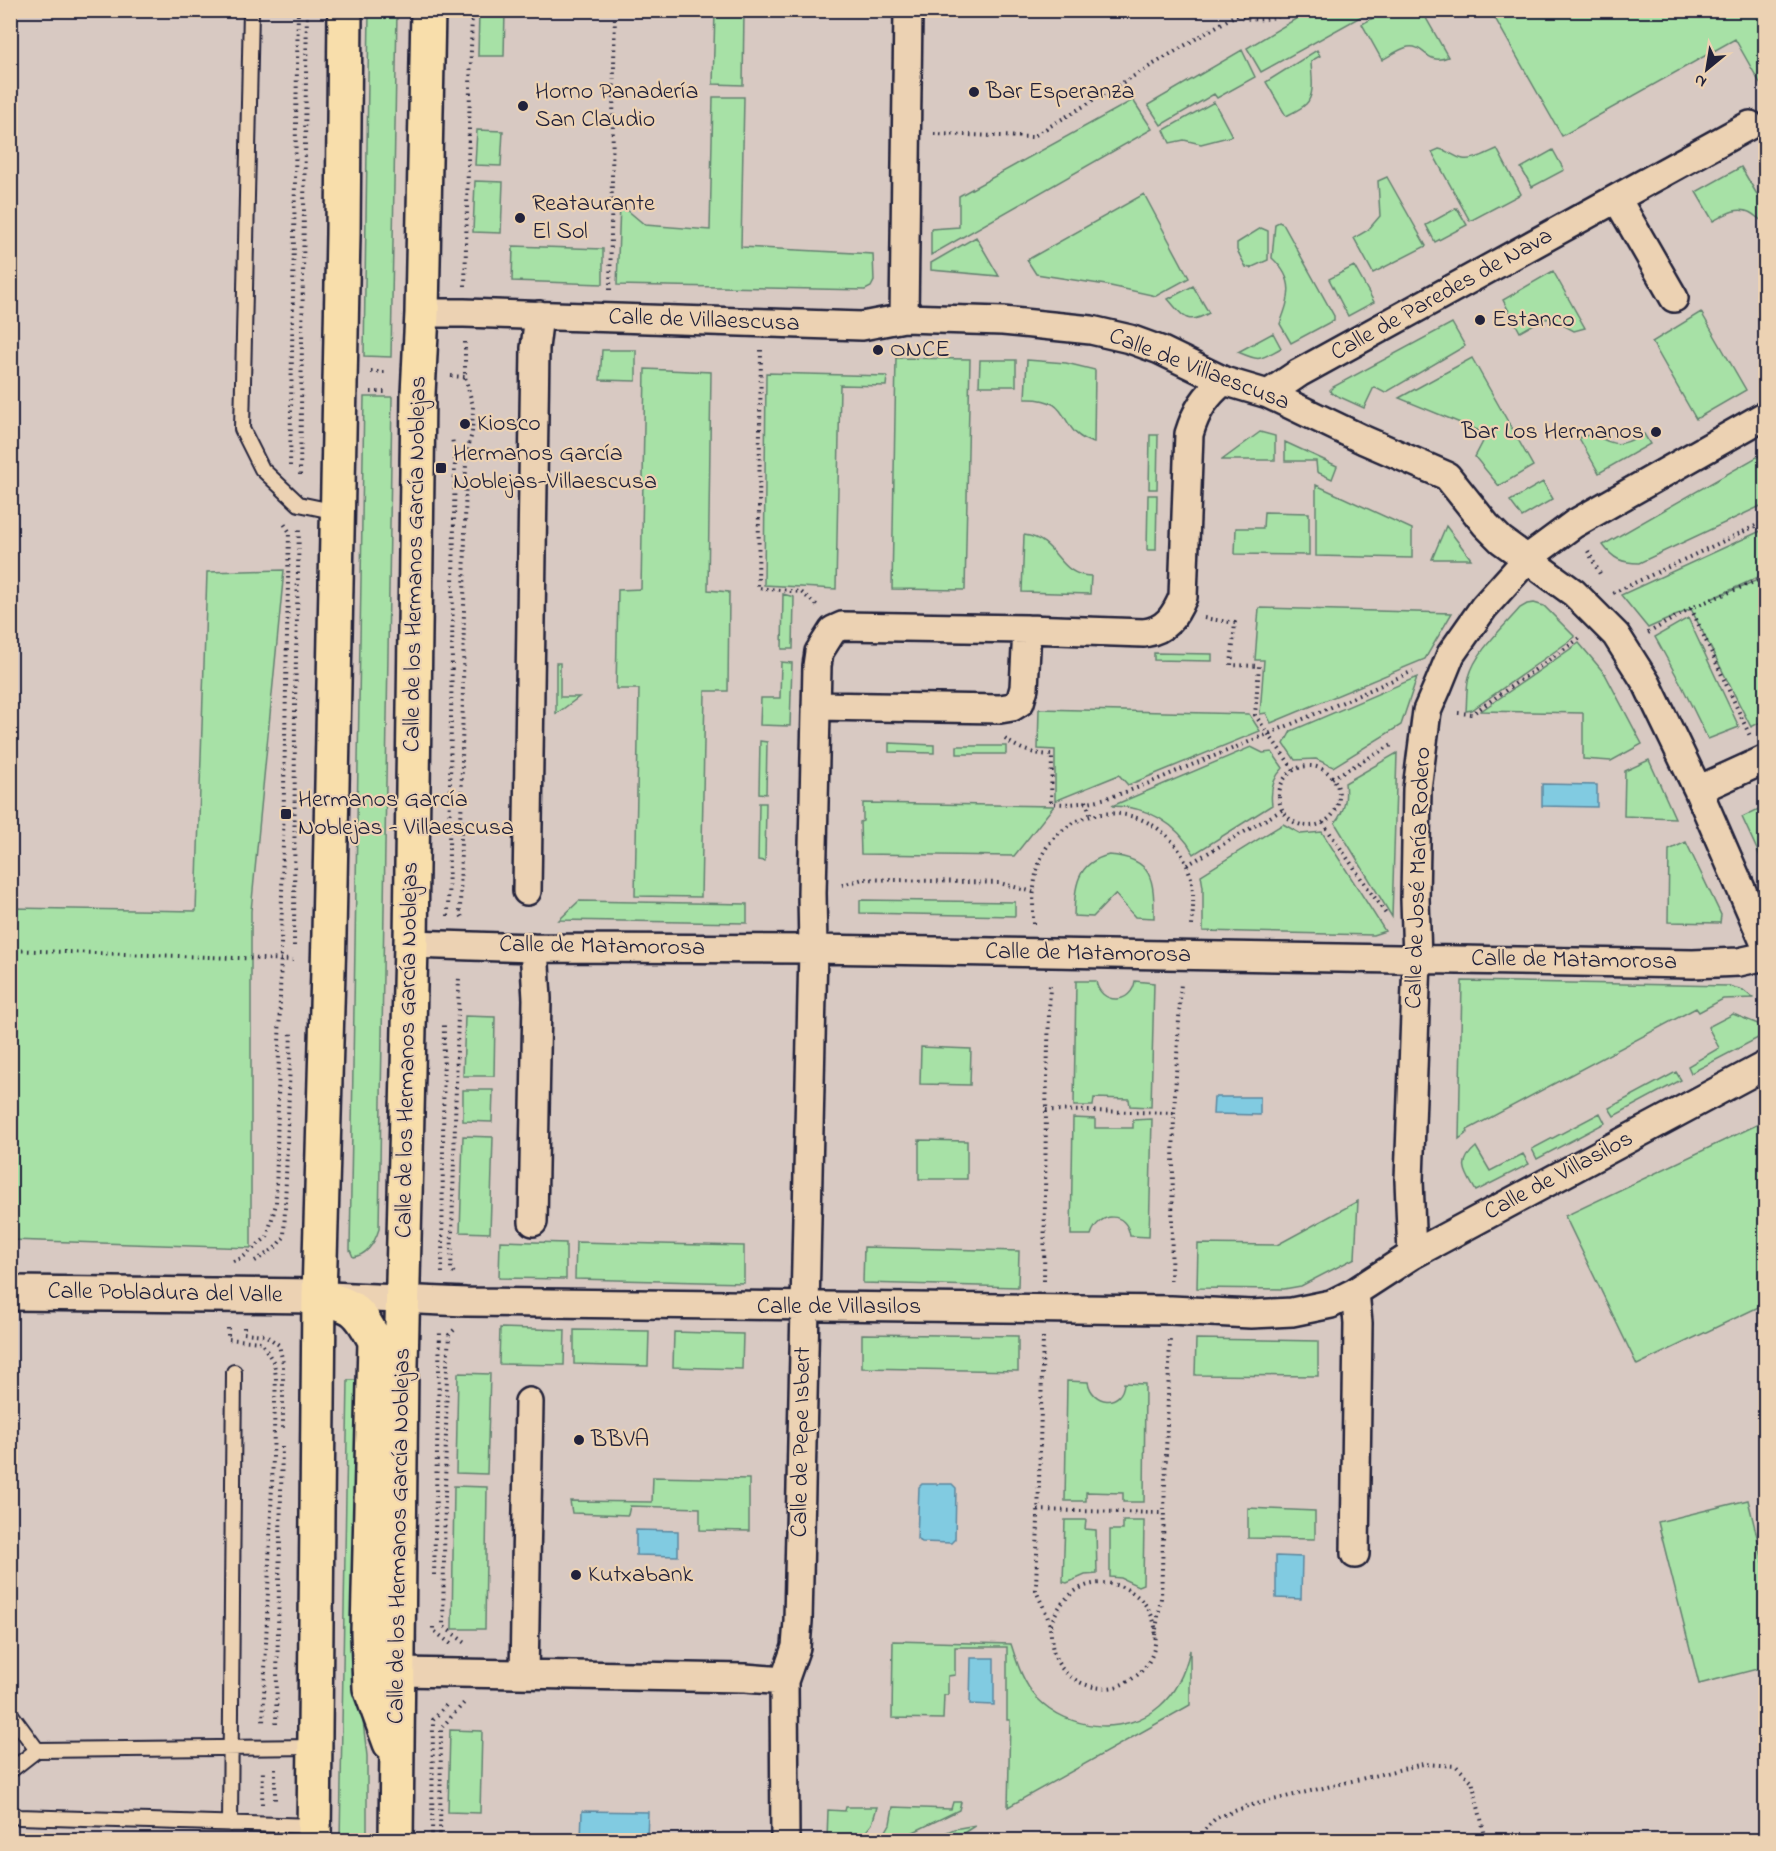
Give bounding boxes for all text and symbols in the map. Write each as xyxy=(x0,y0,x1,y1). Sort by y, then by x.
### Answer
north arrow xyxy=(1677,39,1737,99)
text: N xyxy=(1690,67,1711,93)
place label: Horno Panadería San Claudio xyxy=(535,75,698,138)
place label: Bar Esperanza xyxy=(985,75,1134,110)
marker: Bar Esperanza xyxy=(967,85,981,99)
marker: Horno Panadería San Claudio xyxy=(516,99,530,113)
place label: Reataurante El Sol xyxy=(532,187,655,250)
marker: Reataurante El Sol xyxy=(513,211,527,225)
street label: Calle de Paredes de Nava xyxy=(1325,219,1559,371)
street label: Calle de Villaescusa xyxy=(608,300,800,342)
place label: Estanco xyxy=(1492,303,1575,338)
marker: Estanco xyxy=(1473,313,1487,327)
street label: Calle de Villaescusa xyxy=(1103,319,1295,421)
place label: ONCE xyxy=(890,333,950,368)
marker: ONCE xyxy=(871,343,885,357)
street label: Calle de los Hermanos García Noblejas xyxy=(395,376,437,752)
place label: Kiosco xyxy=(477,407,541,442)
place label: Bar Los Hermanos xyxy=(1461,415,1644,450)
marker: Kiosco xyxy=(458,417,472,431)
marker: Bar Los Hermanos xyxy=(1649,425,1663,439)
place label: Hermanos García Noblejas-Villaescusa xyxy=(453,437,657,500)
marker: Hermanos García Noblejas-Villaescusa xyxy=(434,461,448,475)
street label: Calle de José María Rodero xyxy=(1397,746,1441,1010)
place label: Hermanos García Noblejas - Villaescusa xyxy=(298,783,514,846)
marker: Hermanos García Noblejas - Villaescusa xyxy=(279,807,293,821)
street label: Calle de los Hermanos García Noblejas xyxy=(387,862,429,1238)
street label: Calle de Matamorosa xyxy=(499,928,705,966)
street label: Calle de Matamorosa xyxy=(985,935,1191,973)
street label: Calle de Matamorosa xyxy=(1471,942,1677,980)
street label: Calle de Villasilos xyxy=(1478,1122,1640,1230)
street label: Calle Pobladura del Valle xyxy=(47,1274,283,1314)
street label: Calle de Villasilos xyxy=(757,1290,921,1325)
street label: Calle de Pepe Isbert xyxy=(783,1346,821,1538)
street label: Calle de los Hermanos García Noblejas xyxy=(379,1348,421,1724)
place label: BBVA xyxy=(590,1423,649,1458)
marker: BBVA xyxy=(572,1433,586,1447)
place label: Kutxabank xyxy=(588,1558,694,1593)
marker: Kutxabank xyxy=(569,1568,583,1582)

